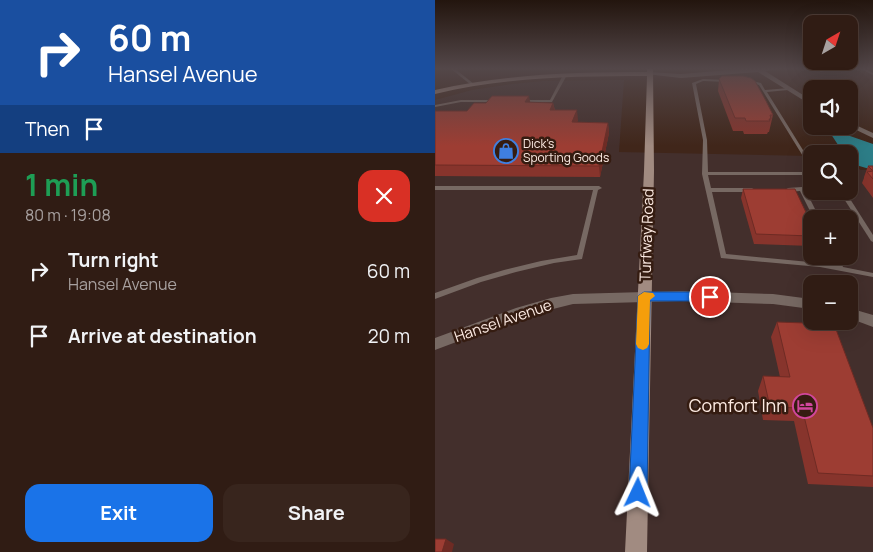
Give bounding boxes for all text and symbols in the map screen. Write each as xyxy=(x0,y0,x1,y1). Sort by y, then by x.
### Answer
text: 60 m xyxy=(108,14,191,62)
north arrow xyxy=(803,15,857,70)
map controls xyxy=(803,15,858,330)
icon: right xyxy=(25,20,90,85)
text: Hansel Avenue xyxy=(108,59,258,89)
button: sound xyxy=(803,80,858,135)
icon: arrive xyxy=(80,115,108,143)
text: Then xyxy=(25,116,70,142)
place label: Dick's Sporting Goods xyxy=(523,135,609,166)
shop icon: Dick's Sporting Goods xyxy=(493,138,519,164)
button: search xyxy=(803,145,858,200)
text: 1 min xyxy=(25,164,98,205)
button: close xyxy=(358,170,410,222)
street label: Turfway Road xyxy=(634,188,659,282)
text: 80 m · 19:08 xyxy=(25,204,111,226)
button: + xyxy=(803,210,858,265)
text: Turn right xyxy=(68,247,158,273)
icon: right xyxy=(25,257,53,285)
text: 60 m xyxy=(367,258,410,284)
text: Hansel Avenue xyxy=(68,273,177,295)
button: − xyxy=(803,275,858,330)
pin xyxy=(689,276,731,318)
icon: arrive xyxy=(696,283,724,311)
street label: Hansel Avenue xyxy=(451,294,555,347)
icon: arrive xyxy=(25,322,53,350)
text: Arrive at destination xyxy=(68,323,257,349)
text: 20 m xyxy=(368,323,410,349)
place label: Comfort Inn xyxy=(689,393,787,417)
hotel icon: Comfort Inn xyxy=(792,393,818,419)
position arrow xyxy=(611,466,663,518)
button: Exit xyxy=(25,484,213,542)
button: Share xyxy=(223,484,410,542)

